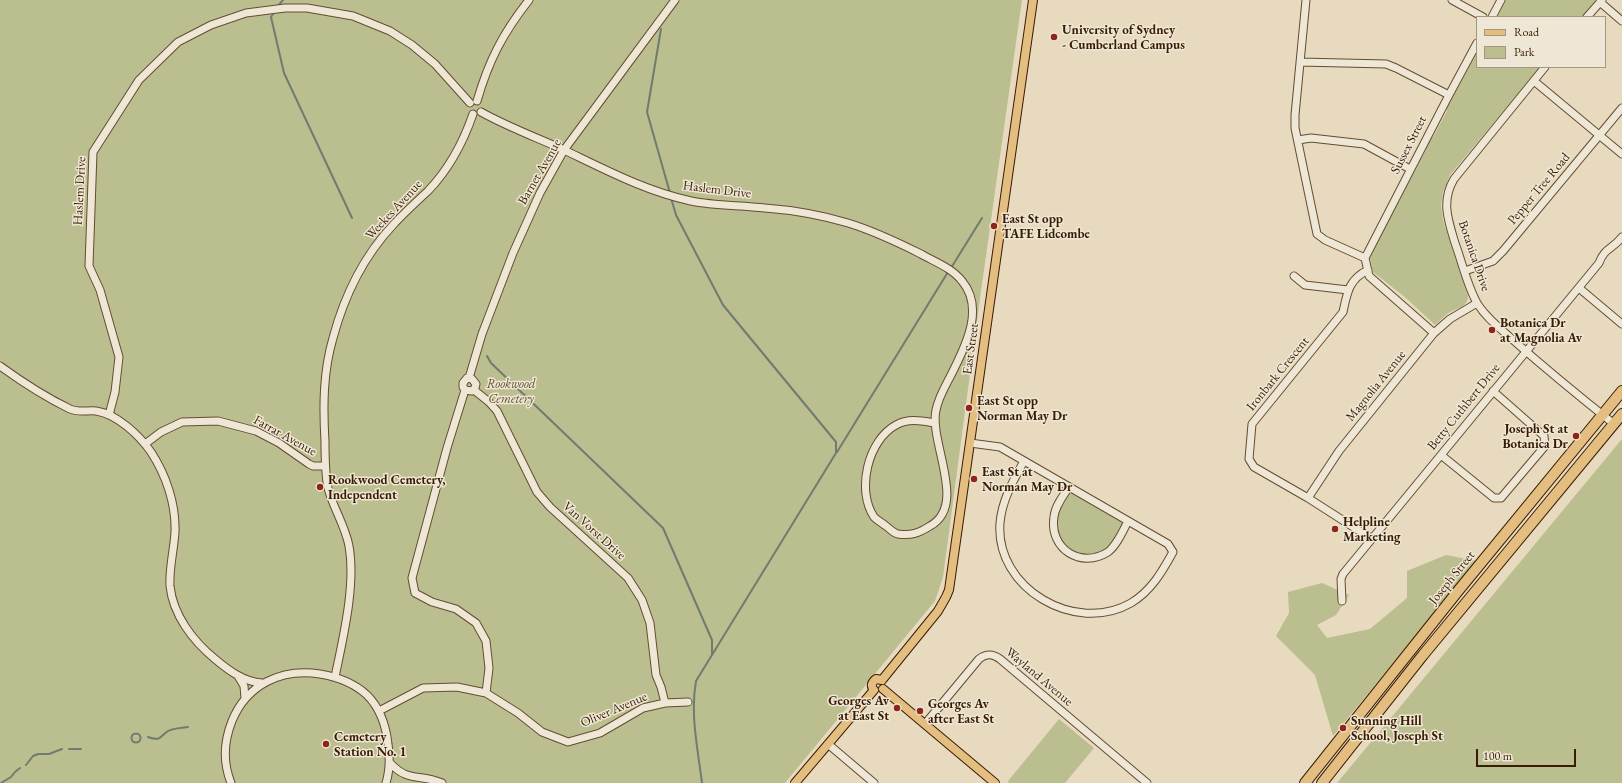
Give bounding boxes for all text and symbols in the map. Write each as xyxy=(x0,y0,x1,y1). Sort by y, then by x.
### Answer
legend xyxy=(1476,16,1606,68)
place label: University of Sydney - Cumberland Campus xyxy=(1062,22,1185,53)
text: Road xyxy=(1514,24,1539,40)
marker: University of Sydney - Cumberland Campus xyxy=(1049,32,1059,42)
text: Park xyxy=(1514,44,1534,60)
street label: Sussex Street xyxy=(1388,113,1430,177)
street label: Barnet Avenue xyxy=(515,136,565,208)
street label: Pepper Tree Road xyxy=(1505,150,1573,228)
street label: Haslem Drive xyxy=(70,156,90,226)
street label: Weekes Avenue xyxy=(362,177,426,243)
street label: Haslem Drive xyxy=(682,178,752,202)
place label: East St opp TAFE Lidcombe xyxy=(1002,211,1090,242)
street label: Botanica Drive xyxy=(1455,218,1493,294)
marker: East St opp TAFE Lidcombe xyxy=(989,221,999,231)
place label: Botanica Dr at Magnolia Av xyxy=(1500,315,1582,346)
street label: East Street xyxy=(960,322,982,376)
marker: Botanica Dr at Magnolia Av xyxy=(1487,325,1497,335)
street label: Ironbark Crescent xyxy=(1243,334,1313,414)
street label: Magnolia Avenue xyxy=(1343,347,1409,425)
street label: Betty Cuthbert Drive xyxy=(1424,361,1504,453)
park label: Rookwood Cemetery xyxy=(486,376,536,407)
place label: East St opp Norman May Dr xyxy=(977,393,1067,424)
marker: East St opp Norman May Dr xyxy=(964,403,974,413)
street label: Farrar Avenue xyxy=(251,412,319,460)
place label: Joseph St at Botanica Dr xyxy=(1502,421,1568,452)
marker: Joseph St at Botanica Dr xyxy=(1571,431,1581,441)
place label: East St at Norman May Dr xyxy=(982,464,1072,495)
place label: Rookwood Cemetery, Independent xyxy=(328,472,446,503)
marker: East St at Norman May Dr xyxy=(969,474,979,484)
marker: Rookwood Cemetery, Independent xyxy=(315,482,325,492)
street label: Van Vorst Drive xyxy=(559,499,629,563)
place label: Helpline Marketing xyxy=(1343,514,1401,545)
marker: Helpline Marketing xyxy=(1330,524,1340,534)
street label: Joseph Street xyxy=(1426,548,1478,608)
street label: Wayland Avenue xyxy=(1002,644,1076,710)
street label: Oliver Avenue xyxy=(578,689,650,731)
place label: Georges Av at East St xyxy=(828,693,889,724)
place label: Georges Av after East St xyxy=(928,696,994,727)
marker: Georges Av at East St xyxy=(892,703,902,713)
marker: Georges Av after East St xyxy=(915,706,925,716)
place label: Sunning Hill School, Joseph St xyxy=(1351,713,1443,744)
marker: Sunning Hill School, Joseph St xyxy=(1338,723,1348,733)
place label: Cemetery Station No. 1 xyxy=(334,729,406,760)
marker: Cemetery Station No. 1 xyxy=(321,739,331,749)
scale bar xyxy=(1478,741,1578,767)
text: 100 m xyxy=(1483,748,1512,764)

